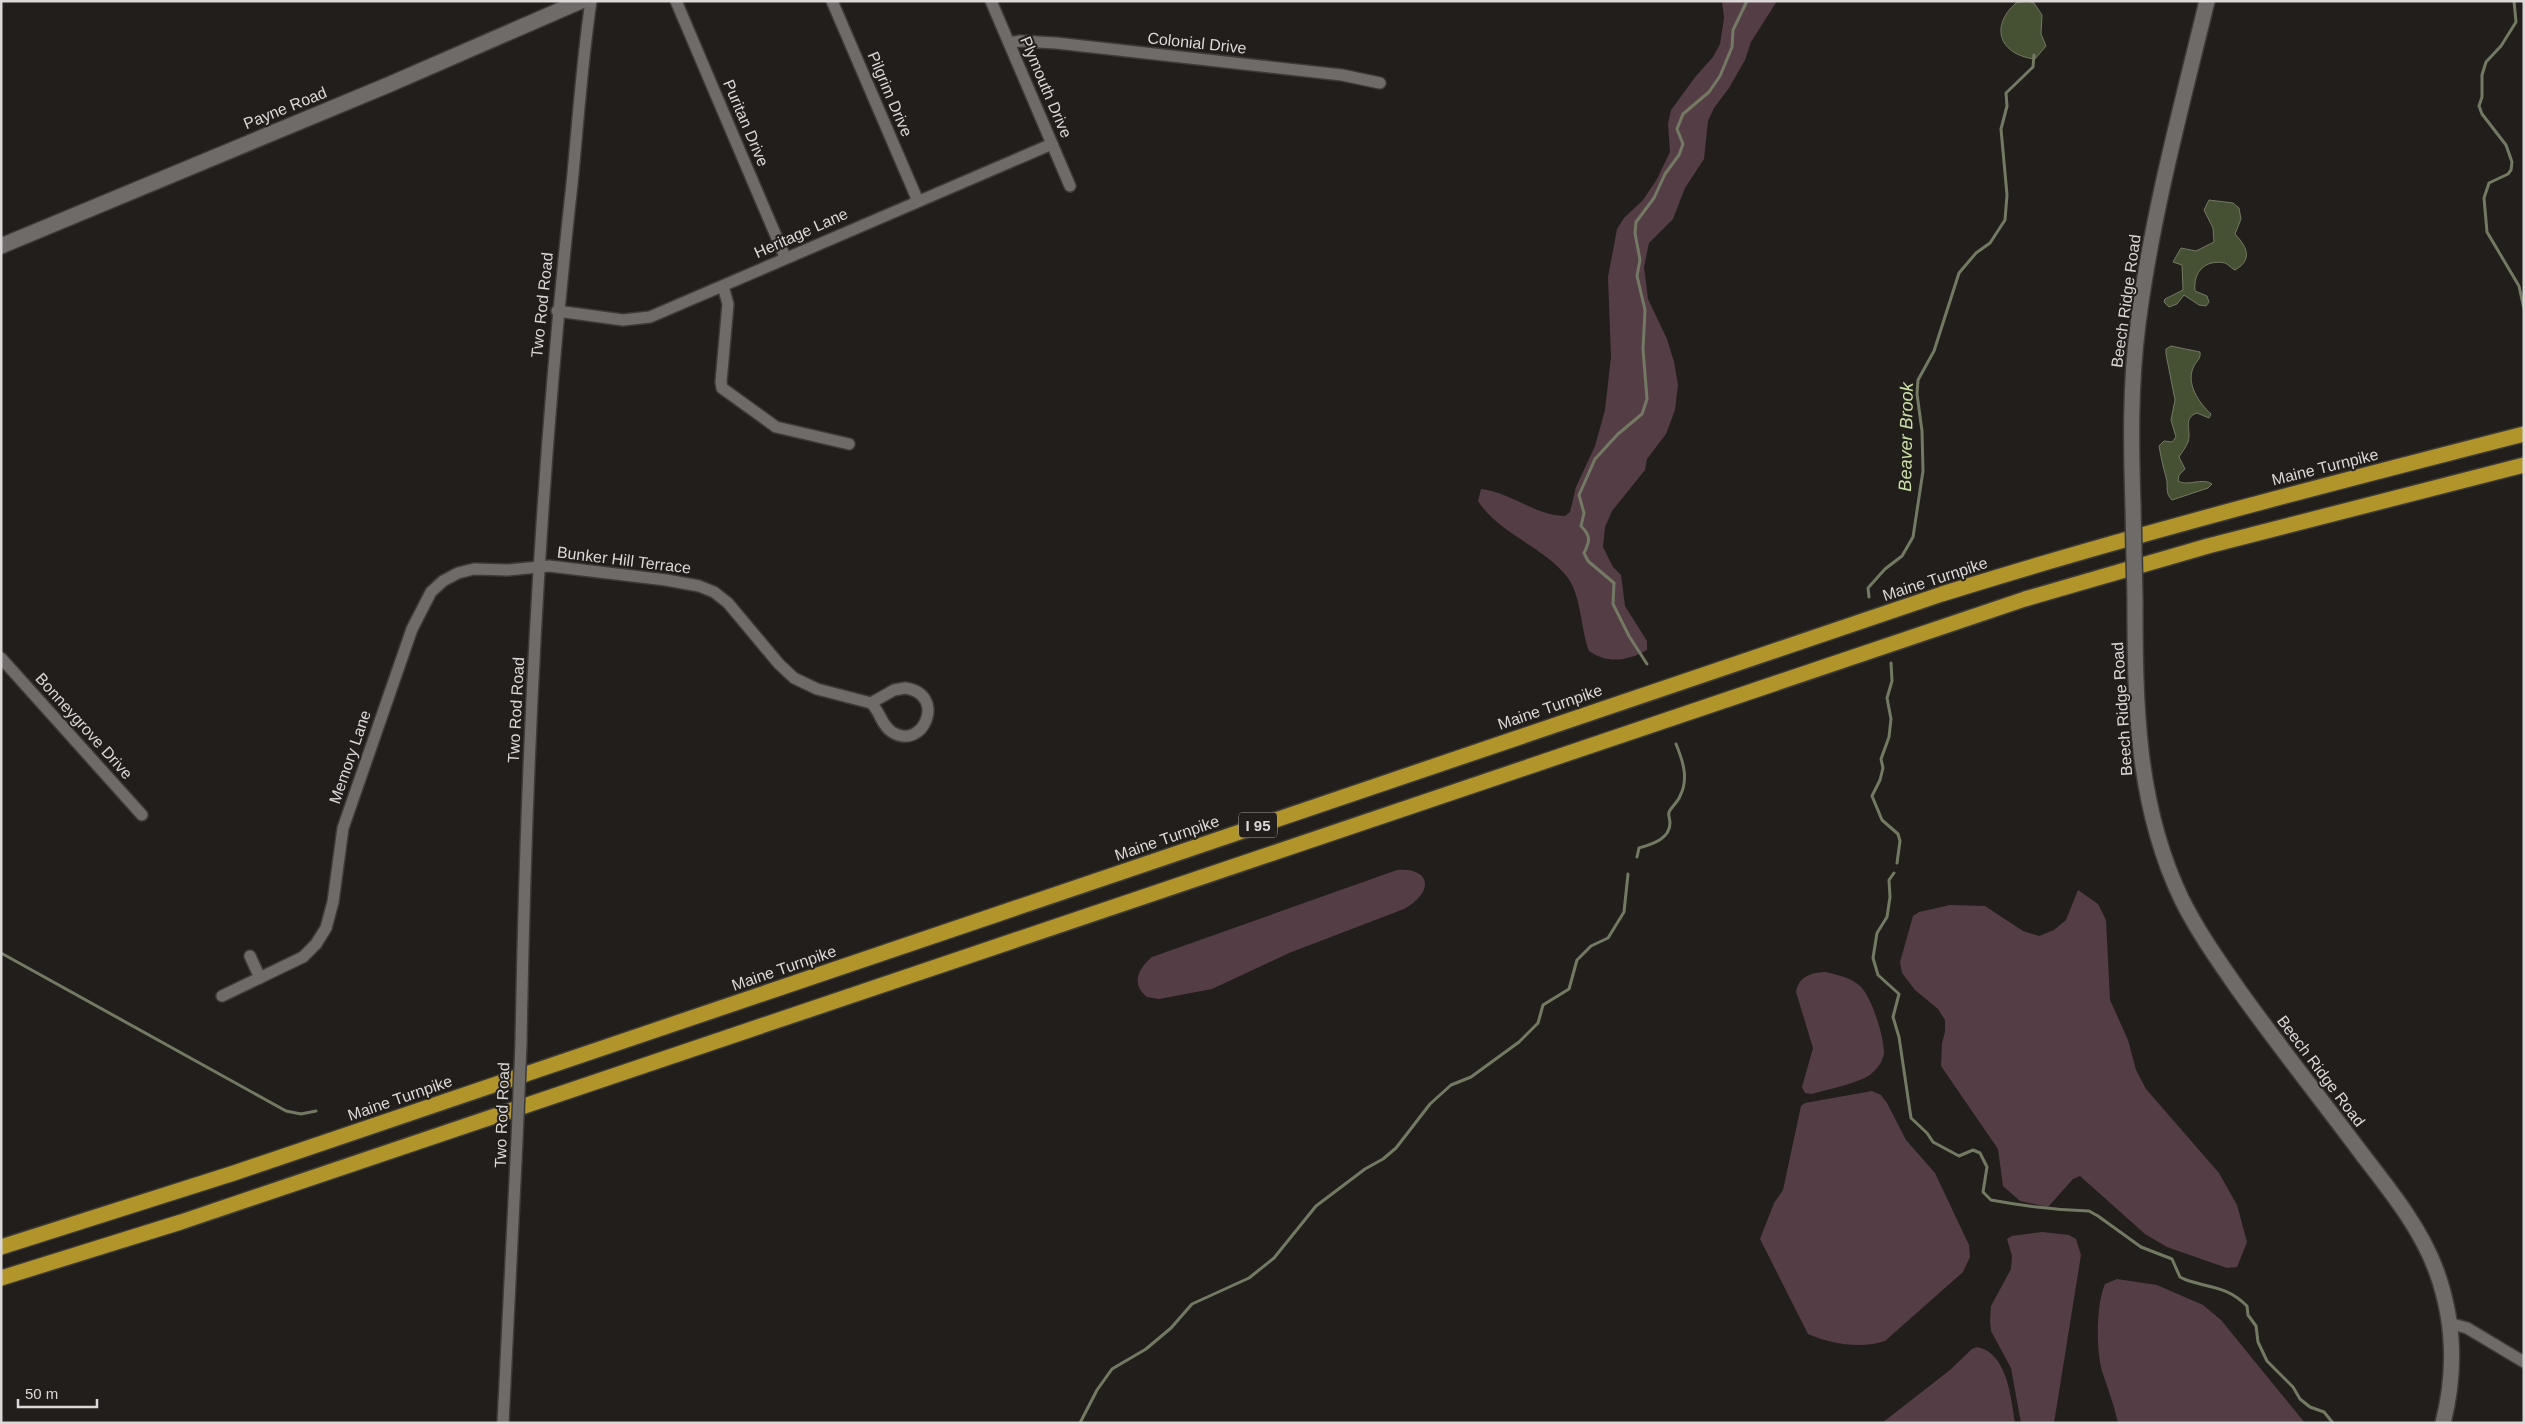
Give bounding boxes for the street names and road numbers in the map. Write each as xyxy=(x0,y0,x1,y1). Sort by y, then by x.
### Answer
street label: Colonial Drive xyxy=(1147,29,1248,57)
street label: Plymouth Drive xyxy=(1017,34,1075,140)
street label: Pilgrim Drive xyxy=(864,49,916,139)
street label: Puritan Drive xyxy=(720,77,772,169)
street label: Payne Road xyxy=(241,84,329,132)
street label: Heritage Lane xyxy=(752,205,850,261)
street label: Beech Ridge Road xyxy=(2108,233,2144,369)
street label: Two Rod Road xyxy=(528,251,556,359)
street label: Maine Turnpike xyxy=(2270,445,2380,488)
street label: Bunker Hill Terrace xyxy=(556,543,692,577)
street label: Maine Turnpike xyxy=(1880,554,1990,604)
street label: Beech Ridge Road xyxy=(2109,641,2135,777)
street label: Two Rod Road xyxy=(505,657,527,763)
street label: Bonneygrove Drive xyxy=(32,670,136,782)
street label: Maine Turnpike xyxy=(1496,681,1605,733)
street label: Memory Lane xyxy=(326,708,374,806)
street label: Maine Turnpike xyxy=(1113,812,1222,864)
road number: I 95 xyxy=(1239,812,1277,838)
street label: Maine Turnpike xyxy=(730,942,839,994)
street label: Beech Ridge Road xyxy=(2274,1012,2368,1130)
street label: Two Rod Road xyxy=(492,1062,512,1168)
street label: Maine Turnpike xyxy=(346,1072,455,1124)

